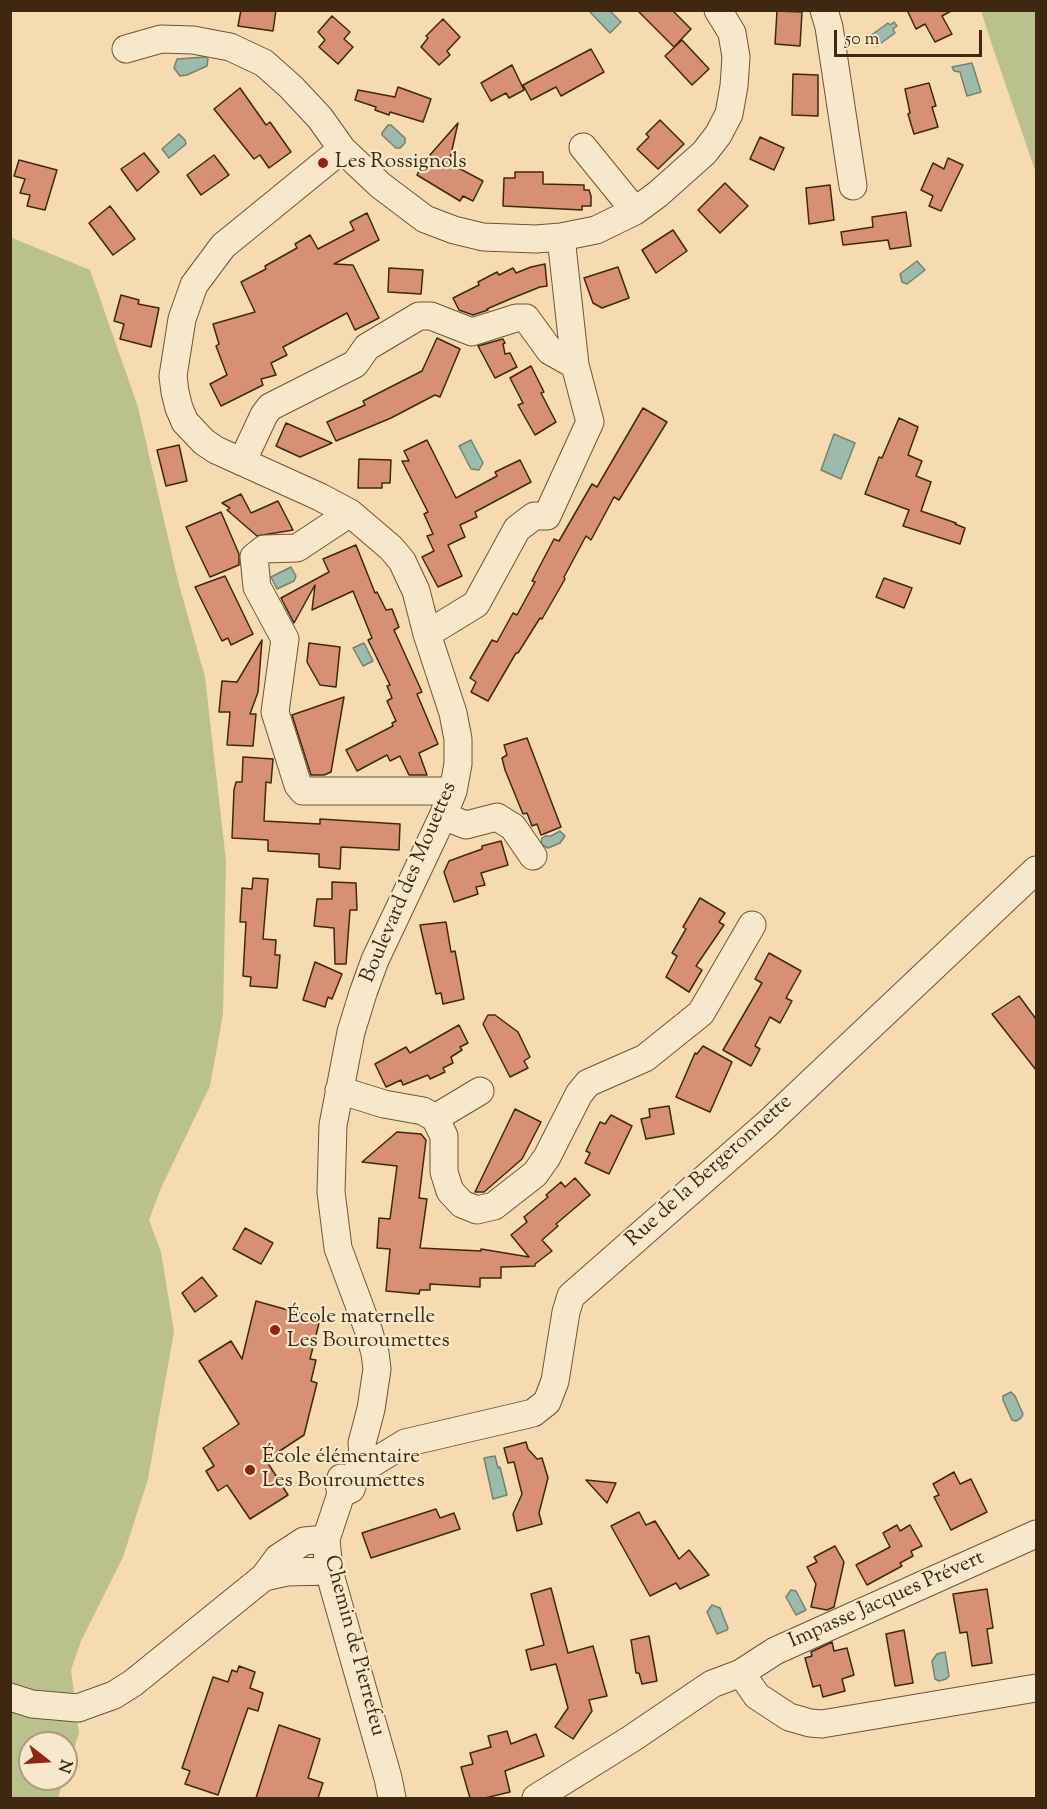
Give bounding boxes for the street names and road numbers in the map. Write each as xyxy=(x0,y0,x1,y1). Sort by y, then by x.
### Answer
street label: Boulevard des Mouettes xyxy=(356,779,464,987)
street label: Rue de la Bergeronnette xyxy=(622,1091,798,1253)
street label: Impasse Jacques Prévert xyxy=(785,1547,989,1655)
street label: Chemin de Pierrefeu xyxy=(317,1553,389,1739)

